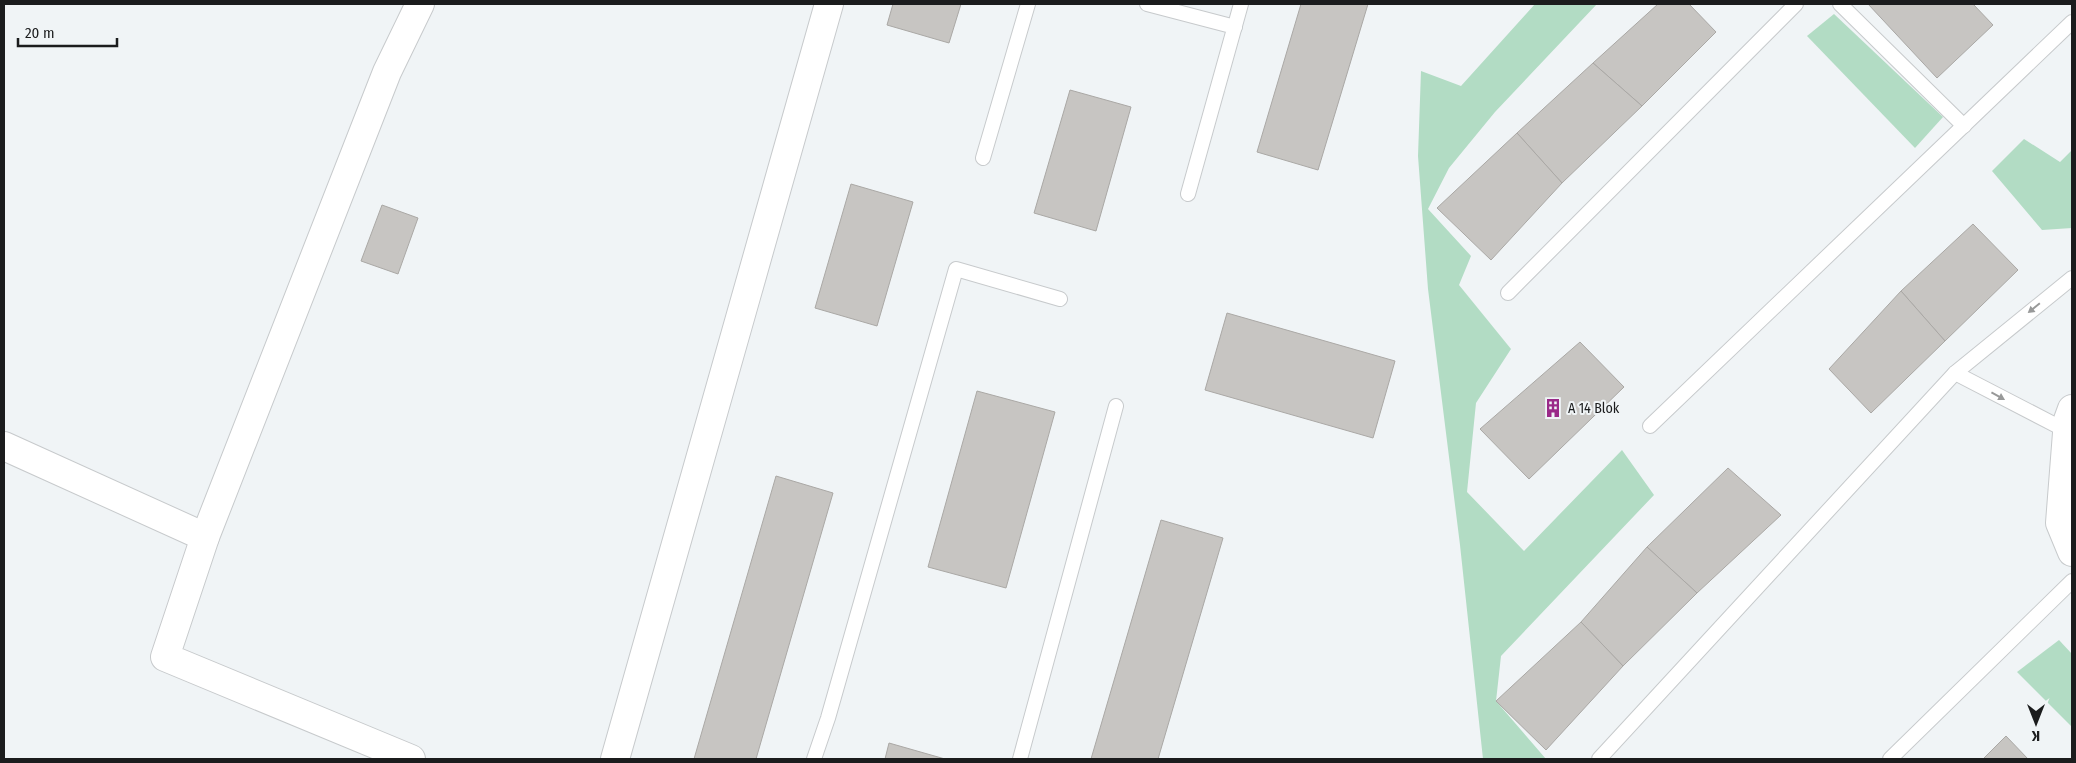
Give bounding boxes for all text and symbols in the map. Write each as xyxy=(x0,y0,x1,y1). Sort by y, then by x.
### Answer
scale bar xyxy=(18,15,116,47)
text: 20 m xyxy=(25,24,55,42)
one-way arrow xyxy=(2028,303,2041,314)
one-way arrow xyxy=(1990,392,2005,400)
building icon: A 14 Blok xyxy=(1542,397,1564,419)
place label: A 14 Blok xyxy=(1568,400,1620,417)
north arrow xyxy=(2011,698,2061,748)
text: K xyxy=(2031,727,2040,744)

